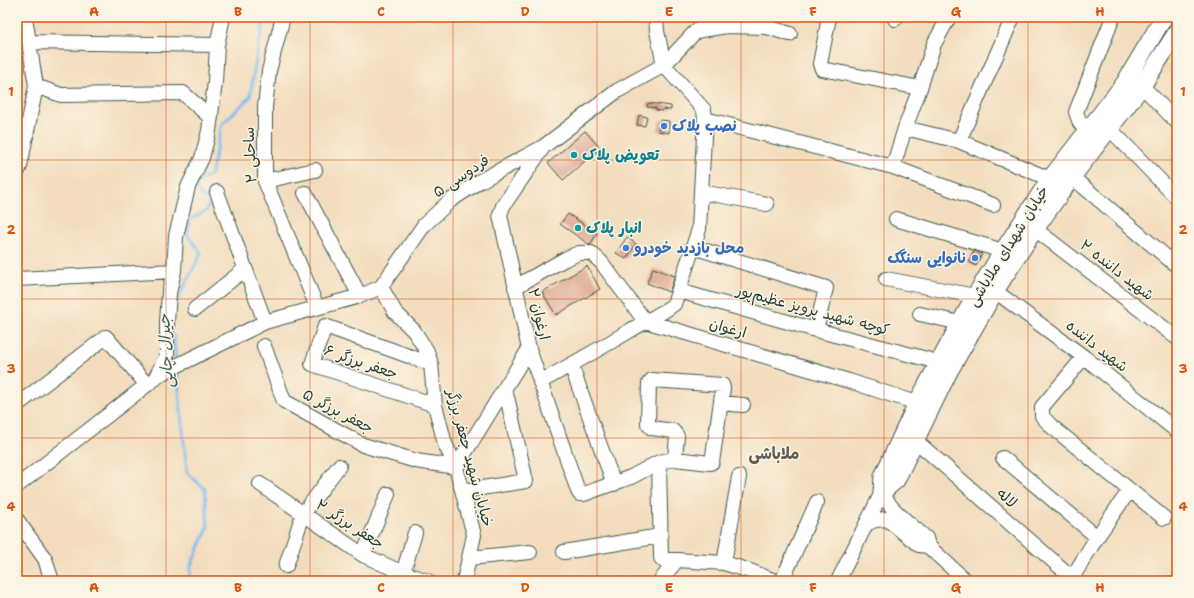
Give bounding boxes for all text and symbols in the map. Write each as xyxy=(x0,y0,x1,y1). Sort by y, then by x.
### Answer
text: A xyxy=(89,3,99,20)
text: B xyxy=(234,3,242,20)
text: C xyxy=(377,3,385,20)
text: D xyxy=(520,3,530,20)
text: E xyxy=(665,3,674,20)
text: F xyxy=(809,3,817,20)
text: G xyxy=(951,3,962,20)
text: H xyxy=(1095,3,1105,20)
text: 1 xyxy=(8,83,14,100)
text: 1 xyxy=(1180,83,1186,100)
place label: نصب پلاک xyxy=(672,116,737,136)
marker: نصب پلاک xyxy=(659,121,669,131)
street label: ساحلی ۲ xyxy=(239,126,261,184)
place label: تعویض پلاک xyxy=(582,145,660,165)
street label: فردوسی ۵ xyxy=(429,150,493,202)
marker: تعویض پلاک xyxy=(569,150,579,160)
street label: خیابان شهدای ملاباشی xyxy=(963,182,1053,310)
place label: انبار پلاک xyxy=(586,218,642,238)
text: 2 xyxy=(6,221,16,238)
text: 2 xyxy=(1178,221,1188,238)
marker: انبار پلاک xyxy=(573,223,583,233)
street label: شهید داننده ۲ xyxy=(1076,235,1158,305)
place label: محل بازدید خودرو xyxy=(633,238,744,258)
marker: محل بازدید خودرو xyxy=(621,243,631,253)
place label: نانوایی سنگک xyxy=(887,248,967,268)
marker: نانوایی سنگک xyxy=(970,253,980,263)
street label: کوچه شهید پرویز عظیم‌پور xyxy=(733,280,892,342)
street label: ارغوان ۲ xyxy=(523,286,555,342)
water label: جیرال چایی xyxy=(153,313,178,388)
street label: ارغوان xyxy=(707,313,749,343)
street label: شهید داننده xyxy=(1062,316,1132,376)
street label: جعفر برزگر ۶ xyxy=(322,340,400,384)
text: 3 xyxy=(6,360,16,377)
text: 3 xyxy=(1178,360,1188,377)
street label: جعفر برزگر ۵ xyxy=(299,384,377,438)
street label: خیابان شهید جعفر برزگر xyxy=(442,386,498,529)
district label: ملاباشی xyxy=(749,443,799,464)
street label: لاله xyxy=(992,484,1022,512)
street label: جعفر برزگر ۲ xyxy=(312,495,388,553)
text: 4 xyxy=(6,498,16,515)
text: 4 xyxy=(1178,498,1188,515)
text: A xyxy=(89,579,99,596)
text: B xyxy=(234,579,242,596)
text: C xyxy=(377,579,385,596)
text: D xyxy=(520,579,530,596)
text: E xyxy=(665,579,674,596)
text: F xyxy=(809,579,817,596)
text: G xyxy=(951,579,962,596)
text: H xyxy=(1095,579,1105,596)

